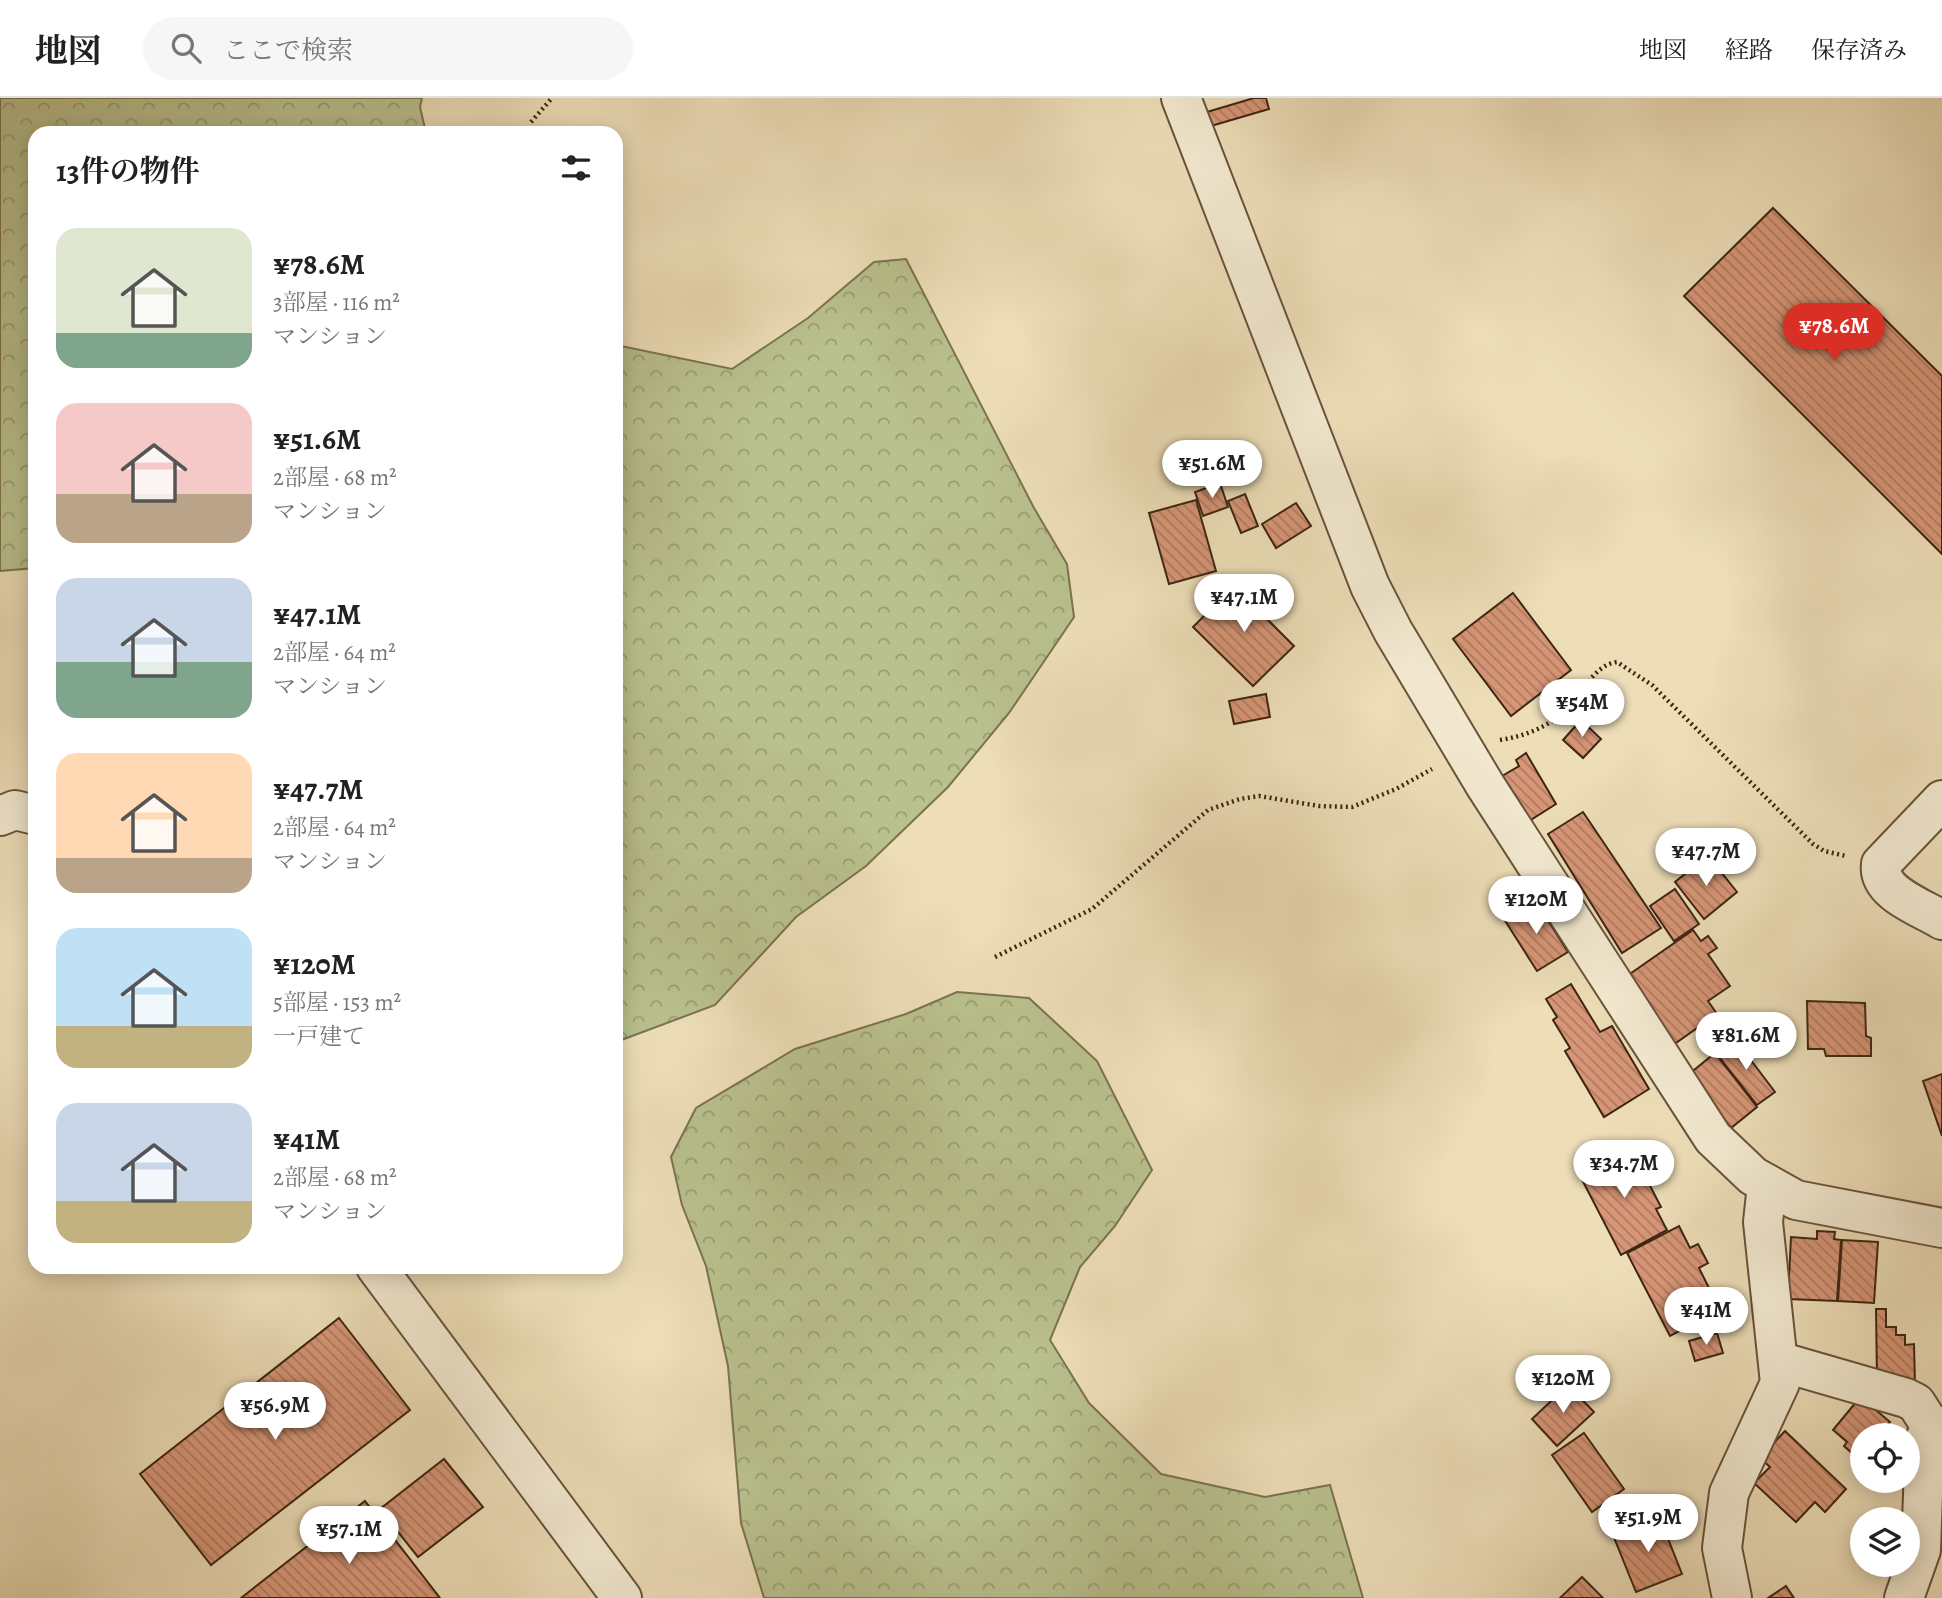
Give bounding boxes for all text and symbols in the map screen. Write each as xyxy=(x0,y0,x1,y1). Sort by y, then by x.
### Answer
search box xyxy=(143,17,633,80)
text: 地図 xyxy=(35,28,101,73)
icon: search xyxy=(167,29,205,67)
text: ここで検索 xyxy=(223,33,353,68)
text: 地図 xyxy=(1639,34,1687,66)
text: 経路 xyxy=(1725,34,1773,66)
text: 保存済み xyxy=(1811,34,1907,66)
icon: filters xyxy=(557,149,595,187)
text: 13件の物件 xyxy=(56,151,200,191)
text: ¥78.6M xyxy=(273,244,365,284)
icon: home xyxy=(112,256,196,340)
text: 3部屋 · 116 m² xyxy=(273,287,400,318)
pin: ¥78.6M xyxy=(1777,303,1891,363)
text: ¥78.6M xyxy=(1799,310,1869,341)
text: マンション xyxy=(273,321,387,352)
text: ¥51.6M xyxy=(273,419,361,459)
icon: home xyxy=(112,431,196,515)
pin: ¥51.6M xyxy=(1155,440,1269,500)
text: ¥51.6M xyxy=(1178,447,1246,478)
text: 2部屋 · 68 m² xyxy=(273,462,397,493)
text: マンション xyxy=(273,496,387,527)
pin: ¥47.1M xyxy=(1187,574,1301,634)
text: ¥47.1M xyxy=(1210,581,1278,612)
text: ¥47.1M xyxy=(273,594,361,634)
icon: home xyxy=(112,606,196,690)
text: 2部屋 · 64 m² xyxy=(273,637,396,668)
text: マンション xyxy=(273,671,387,702)
pin: ¥54M xyxy=(1541,680,1623,739)
text: ¥54M xyxy=(1555,686,1609,717)
text: ¥47.7M xyxy=(273,769,363,809)
icon: home xyxy=(112,781,196,865)
text: 2部屋 · 64 m² xyxy=(273,812,396,843)
pin: ¥47.7M xyxy=(1649,828,1763,888)
text: ¥47.7M xyxy=(1671,835,1741,866)
text: マンション xyxy=(273,846,387,877)
pin: ¥120M xyxy=(1487,876,1585,936)
text: ¥120M xyxy=(1504,883,1568,914)
text: ¥120M xyxy=(273,944,356,984)
icon: home xyxy=(112,956,196,1040)
text: 5部屋 · 153 m² xyxy=(273,987,401,1018)
pin: ¥81.6M xyxy=(1689,1012,1803,1072)
text: ¥81.6M xyxy=(1712,1019,1780,1050)
text: 一戸建て xyxy=(273,1021,365,1052)
text: ¥41M xyxy=(273,1119,340,1159)
icon: home xyxy=(112,1131,196,1215)
pin: ¥34.7M xyxy=(1567,1140,1681,1200)
text: ¥34.7M xyxy=(1589,1147,1659,1178)
text: 2部屋 · 68 m² xyxy=(273,1162,397,1193)
text: マンション xyxy=(273,1196,387,1227)
pin: ¥41M xyxy=(1665,1288,1747,1347)
text: ¥41M xyxy=(1680,1294,1732,1325)
pin: ¥120M xyxy=(1514,1356,1612,1415)
text: ¥120M xyxy=(1531,1362,1595,1393)
pin: ¥56.9M xyxy=(218,1382,332,1442)
text: ¥56.9M xyxy=(240,1389,310,1420)
map controls xyxy=(1850,1423,1920,1577)
button: locate xyxy=(1850,1423,1920,1493)
pin: ¥51.9M xyxy=(1591,1494,1705,1554)
text: ¥51.9M xyxy=(1614,1501,1682,1532)
pin: ¥57.1M xyxy=(292,1506,406,1566)
button: layers xyxy=(1850,1507,1920,1577)
text: ¥57.1M xyxy=(316,1513,382,1544)

